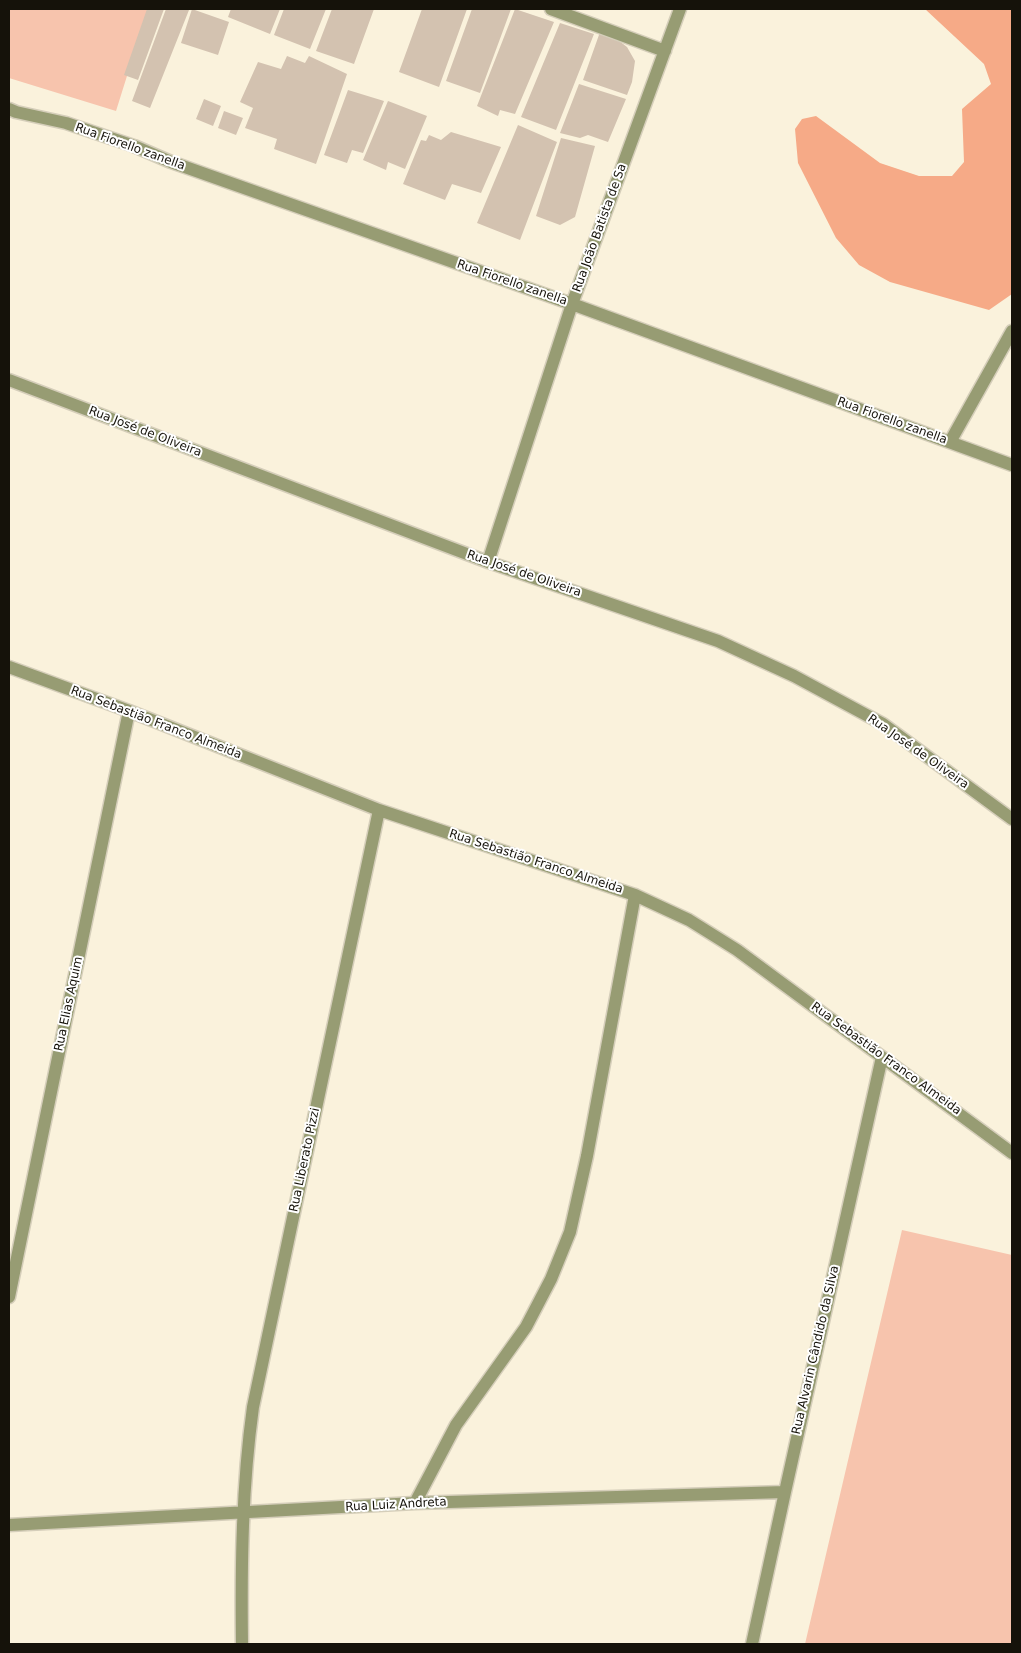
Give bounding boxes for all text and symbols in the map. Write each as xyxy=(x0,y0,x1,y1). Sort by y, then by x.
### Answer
street label: Rua Fiorello zanella xyxy=(73,120,187,174)
street label: Rua João Batista de Sa xyxy=(570,162,630,294)
street label: Rua Fiorello zanella xyxy=(455,257,569,309)
street label: Rua Fiorello zanella xyxy=(835,394,949,448)
street label: Rua José de Oliveira xyxy=(86,404,204,460)
street label: Rua José de Oliveira xyxy=(465,548,583,600)
street label: Rua Sebastião Franco Almeida xyxy=(68,684,244,762)
street label: Rua José de Oliveira xyxy=(865,712,971,792)
street label: Rua Sebastião Franco Almeida xyxy=(447,827,625,897)
street label: Rua Elias Aquim xyxy=(52,955,86,1053)
street label: Rua Sebastião Franco Almeida xyxy=(808,1000,964,1118)
street label: Rua Liberato Pizzi xyxy=(287,1107,323,1213)
street label: Rua Alvarin Cândido da Silva xyxy=(790,1264,842,1436)
street label: Rua Luiz Andreta xyxy=(345,1495,447,1515)

